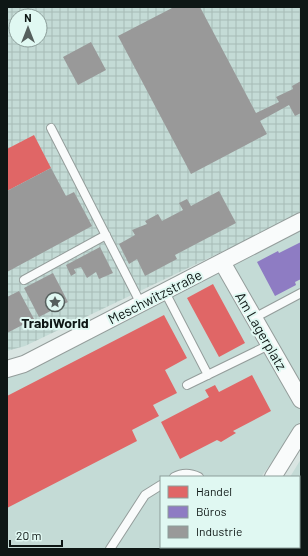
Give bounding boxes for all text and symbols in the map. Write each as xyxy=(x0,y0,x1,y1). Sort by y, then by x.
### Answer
north arrow xyxy=(8,8,48,48)
text: N xyxy=(24,11,32,24)
street label: Meschwitzstraße xyxy=(105,266,205,328)
street label: Am Lagerplatz xyxy=(232,289,291,373)
place icon: TrabiWorld xyxy=(44,291,66,313)
place label: TrabiWorld xyxy=(21,314,89,331)
legend xyxy=(160,476,300,548)
text: Handel xyxy=(196,484,232,498)
text: Büros xyxy=(196,504,227,518)
scale bar xyxy=(10,522,62,548)
text: Industrie xyxy=(196,524,242,538)
text: 20 m xyxy=(16,528,42,542)

